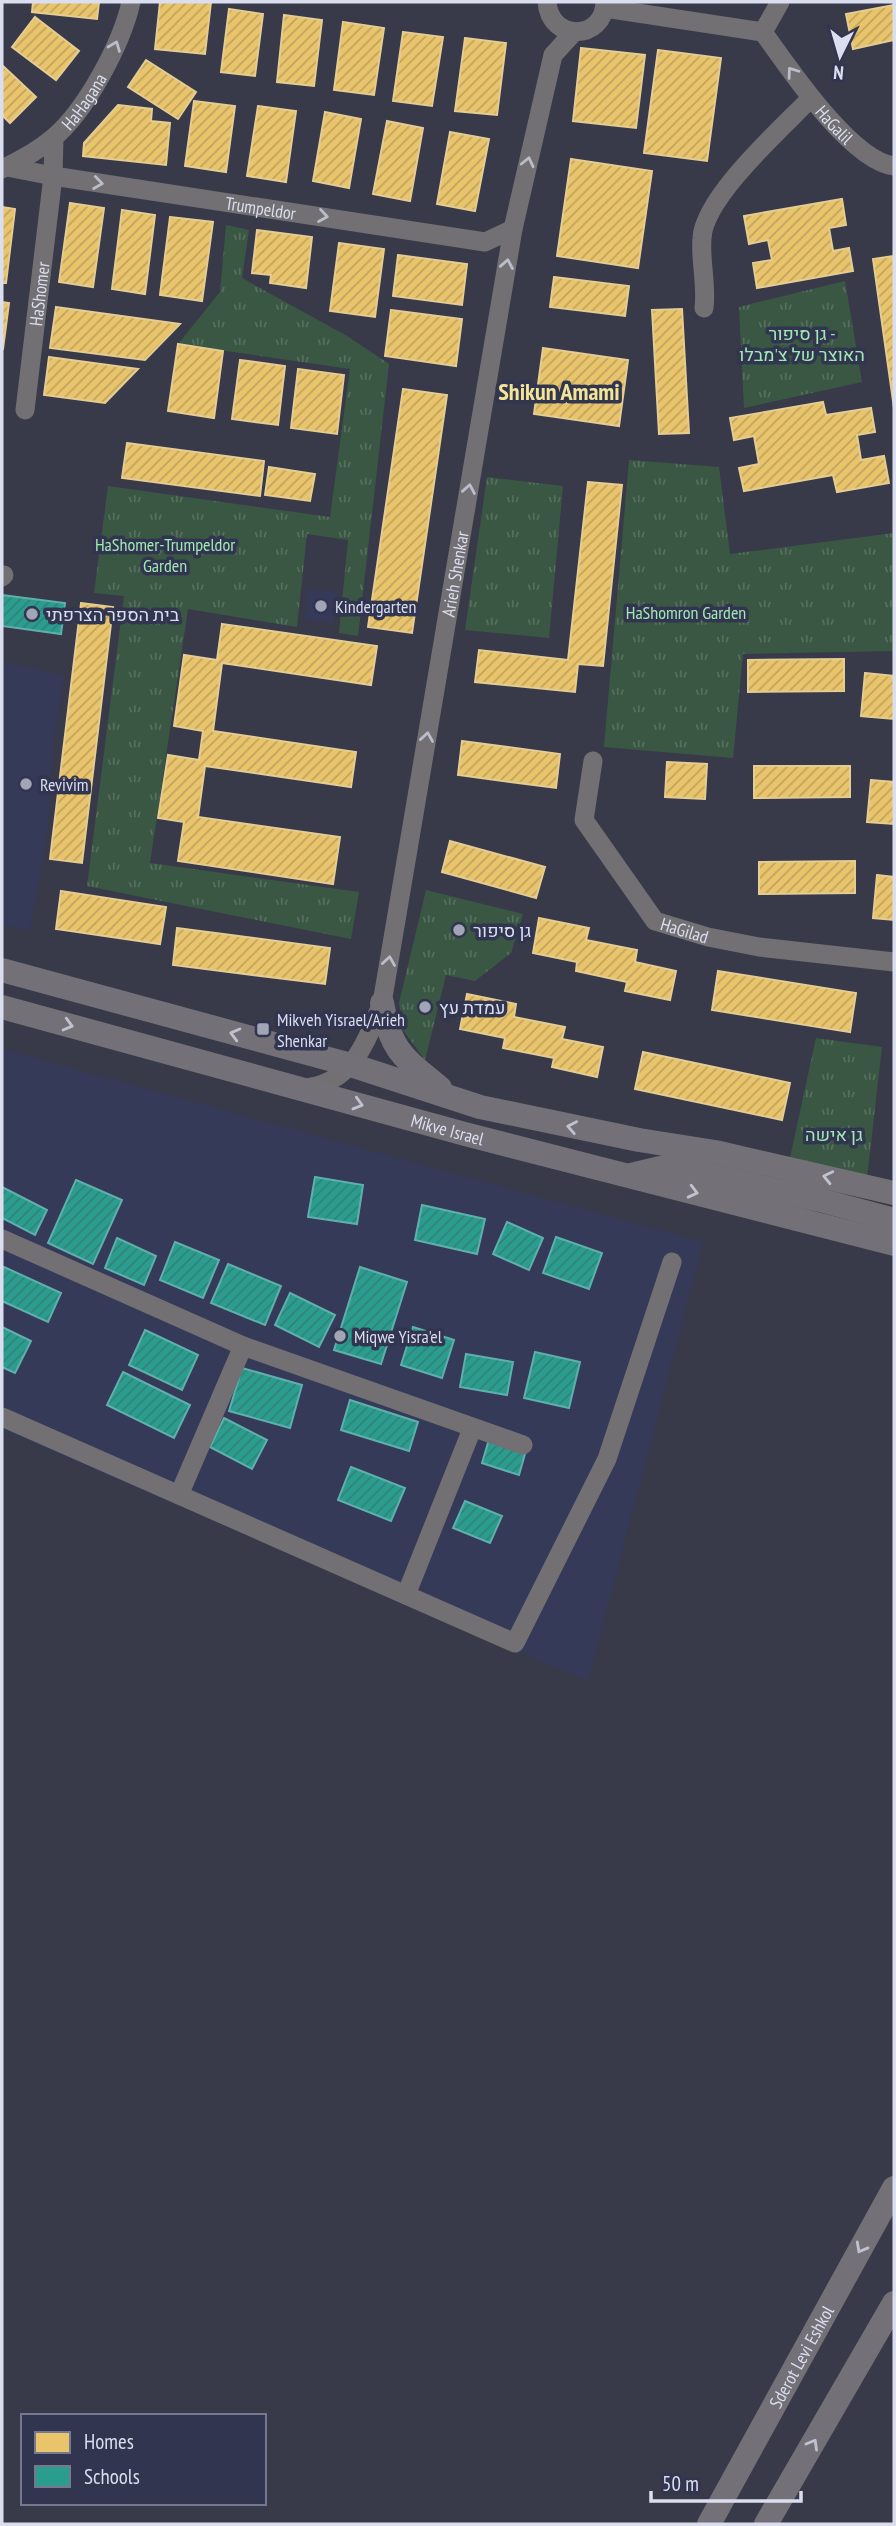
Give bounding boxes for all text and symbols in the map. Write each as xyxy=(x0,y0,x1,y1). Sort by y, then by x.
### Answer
north arrow xyxy=(805,21,875,91)
one-way arrow xyxy=(107,40,121,52)
text: N xyxy=(832,61,845,85)
one-way arrow xyxy=(788,67,800,80)
street label: HaHagana xyxy=(56,69,111,135)
street label: HaGalil xyxy=(811,100,859,150)
one-way arrow xyxy=(520,156,534,168)
one-way arrow xyxy=(92,175,104,190)
street label: Trumpeldor xyxy=(224,191,298,224)
one-way arrow xyxy=(317,208,329,223)
one-way arrow xyxy=(498,258,513,270)
street label: HaShomer xyxy=(24,260,54,327)
park label: גן סיפור - האוצר של צ'מבלו xyxy=(739,322,865,366)
district label: Shikun Amami xyxy=(498,376,620,407)
one-way arrow xyxy=(461,483,476,495)
street label: Arieh Shenkar xyxy=(436,529,473,619)
park label: HaShomer-Trumpeldor Garden xyxy=(95,533,235,577)
place label: Kindergarten xyxy=(335,595,416,618)
marker: Kindergarten xyxy=(313,598,329,614)
park label: HaShomron Garden xyxy=(626,601,746,624)
place label: בית הספר הצרפתי xyxy=(46,603,180,626)
marker: בית הספר הצרפתי xyxy=(24,606,40,622)
one-way arrow xyxy=(419,731,434,743)
place label: Revivim xyxy=(40,773,89,796)
marker: Revivim xyxy=(18,776,34,792)
street label: HaGilad xyxy=(658,912,711,948)
place label: גן סיפור xyxy=(473,919,531,942)
marker: גן סיפור xyxy=(451,922,467,938)
one-way arrow xyxy=(381,956,396,967)
place label: עמדת עץ xyxy=(439,996,505,1019)
marker: עמדת עץ xyxy=(417,999,433,1015)
place label: Mikveh Yisrael/Arieh Shenkar xyxy=(277,1008,405,1052)
one-way arrow xyxy=(62,1017,74,1031)
marker: Mikveh Yisrael/Arieh Shenkar xyxy=(255,1021,271,1037)
one-way arrow xyxy=(230,1027,242,1042)
one-way arrow xyxy=(352,1095,364,1110)
street label: Mikve Israel xyxy=(408,1108,487,1150)
one-way arrow xyxy=(566,1121,578,1136)
park label: גן אישה xyxy=(805,1123,863,1146)
one-way arrow xyxy=(822,1171,834,1185)
one-way arrow xyxy=(687,1184,699,1198)
place label: Miqwe Yisra'el xyxy=(354,1325,443,1348)
marker: Miqwe Yisra'el xyxy=(332,1328,348,1344)
one-way arrow xyxy=(856,2241,869,2253)
street label: Sderot Levi Eshkol xyxy=(764,2301,839,2412)
legend xyxy=(21,2414,266,2505)
text: Homes xyxy=(84,2428,134,2455)
one-way arrow xyxy=(805,2439,818,2452)
scale bar xyxy=(651,2460,802,2504)
text: Schools xyxy=(84,2463,140,2490)
text: 50 m xyxy=(662,2470,699,2497)

